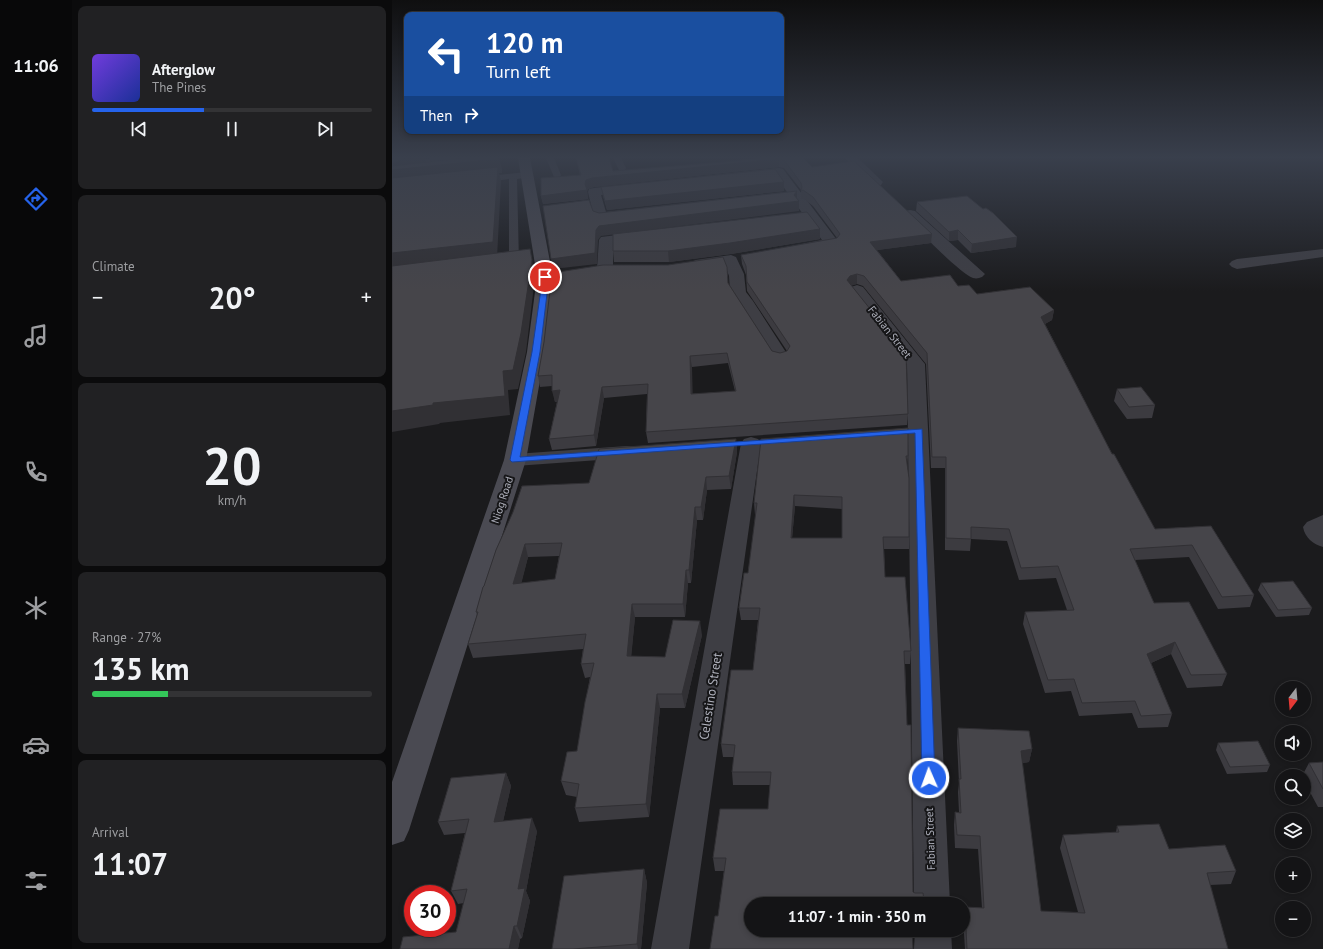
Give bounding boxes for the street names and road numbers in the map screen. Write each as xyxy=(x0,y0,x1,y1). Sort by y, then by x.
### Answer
street label: Fabian Street xyxy=(865,303,915,361)
street label: Niog Road xyxy=(488,475,516,525)
street label: Celestino Street xyxy=(695,651,726,741)
street label: Fabian Street xyxy=(922,807,938,870)

